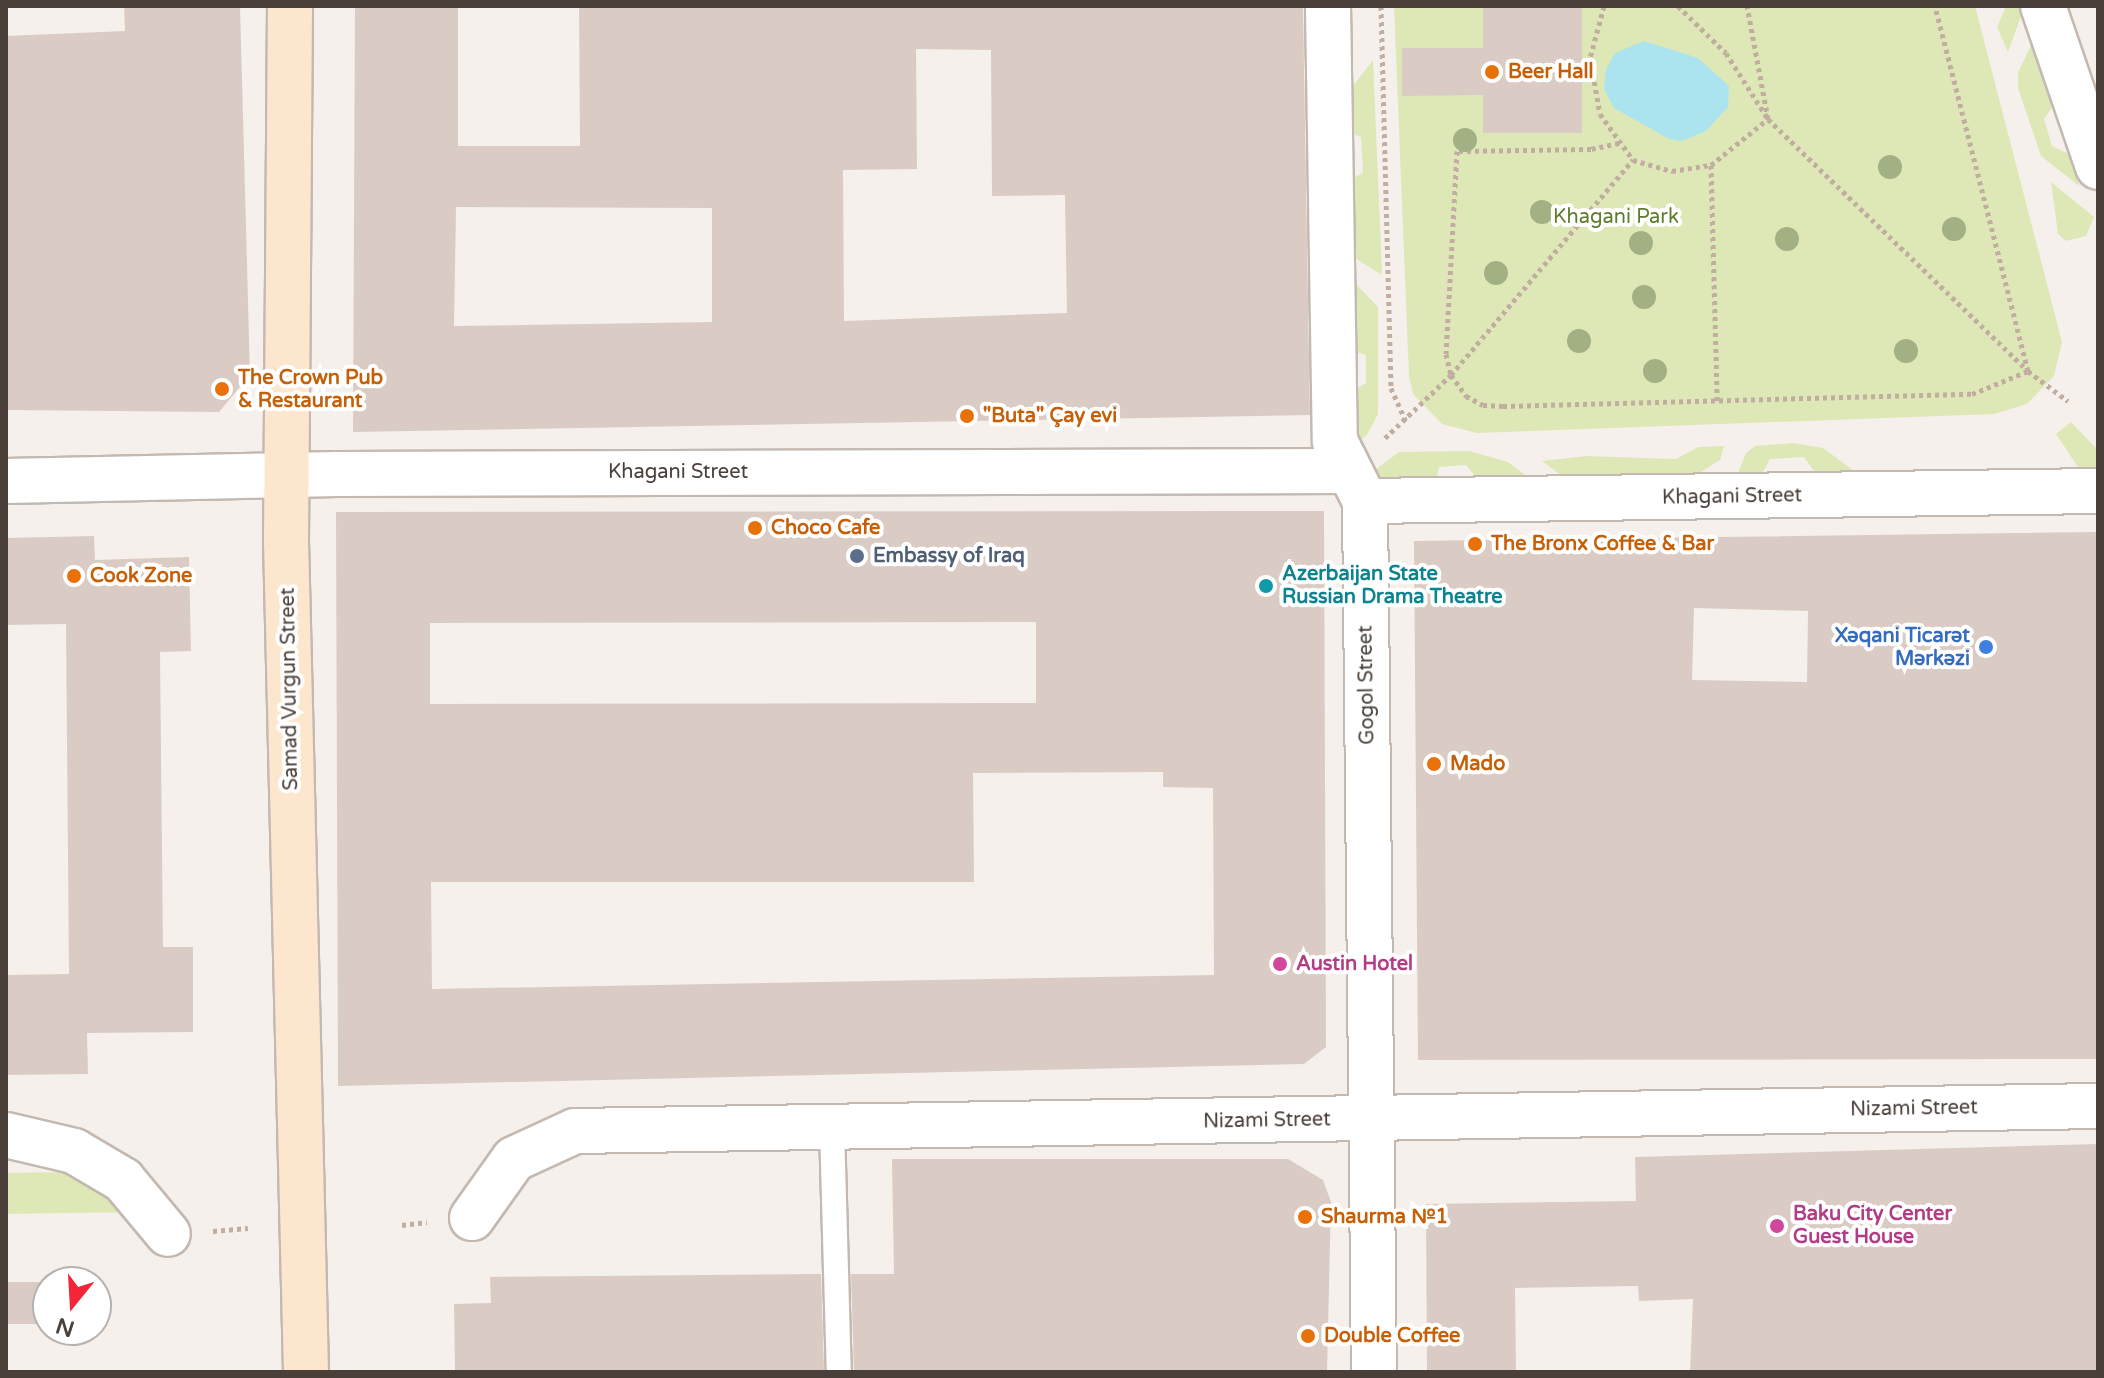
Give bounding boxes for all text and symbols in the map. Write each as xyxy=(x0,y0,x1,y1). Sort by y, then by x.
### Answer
place label: Beer Hall xyxy=(1508,60,1594,84)
marker: Beer Hall xyxy=(1483,63,1501,81)
park label: Khagani Park xyxy=(1553,205,1679,229)
place label: The Crown Pub & Restaurant xyxy=(238,366,383,413)
marker: The Crown Pub & Restaurant xyxy=(213,380,231,398)
place label: "Buta" Çay evi xyxy=(983,404,1117,428)
marker: "Buta" Çay evi xyxy=(958,407,976,425)
street label: Khagani Street xyxy=(608,460,748,484)
street label: Khagani Street xyxy=(1662,484,1802,510)
place label: Choco Cafe xyxy=(771,516,880,540)
marker: Choco Cafe xyxy=(746,519,764,537)
place label: The Bronx Coffee & Bar xyxy=(1491,532,1714,556)
marker: The Bronx Coffee & Bar xyxy=(1466,535,1484,553)
place label: Embassy of Iraq xyxy=(873,544,1025,568)
marker: Embassy of Iraq xyxy=(848,547,866,565)
place label: Azerbaijan State Russian Drama Theatre xyxy=(1282,562,1503,609)
place label: Cook Zone xyxy=(90,564,192,588)
marker: Cook Zone xyxy=(65,567,83,585)
marker: Azerbaijan State Russian Drama Theatre xyxy=(1257,577,1275,595)
street label: Samad Vurgun Street xyxy=(276,587,304,791)
place label: Xəqani Ticarət Mərkəzi xyxy=(1835,624,1970,671)
street label: Gogol Street xyxy=(1354,625,1380,745)
marker: Xəqani Ticarət Mərkəzi xyxy=(1977,638,1995,656)
place label: Mado xyxy=(1450,752,1505,776)
marker: Mado xyxy=(1425,755,1443,773)
place label: Austin Hotel xyxy=(1296,952,1413,976)
marker: Austin Hotel xyxy=(1271,955,1289,973)
street label: Nizami Street xyxy=(1850,1096,1978,1122)
street label: Nizami Street xyxy=(1203,1108,1331,1134)
place label: Baku City Center Guest House xyxy=(1793,1202,1952,1249)
place label: Shaurma №1 xyxy=(1321,1205,1448,1229)
marker: Shaurma №1 xyxy=(1296,1208,1314,1226)
marker: Baku City Center Guest House xyxy=(1768,1217,1786,1235)
north arrow xyxy=(32,1266,112,1346)
text: N xyxy=(53,1312,78,1342)
place label: Double Coffee xyxy=(1324,1324,1460,1348)
marker: Double Coffee xyxy=(1299,1327,1317,1345)

